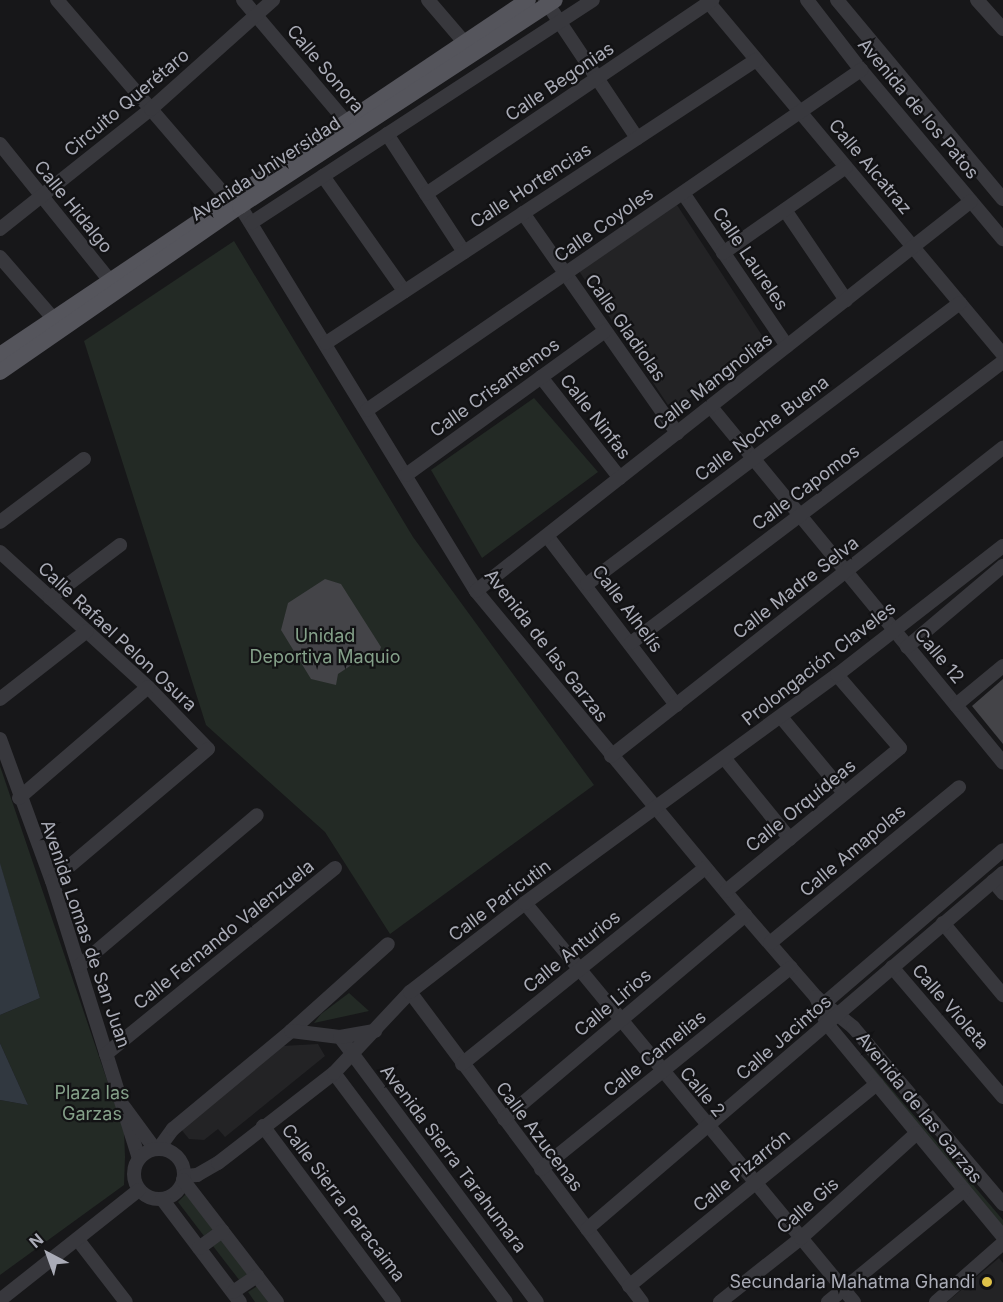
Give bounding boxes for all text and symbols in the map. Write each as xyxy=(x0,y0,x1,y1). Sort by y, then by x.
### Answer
street label: Calle Sonora xyxy=(282,21,368,117)
street label: Avenida de los Patos xyxy=(853,34,983,184)
street label: Calle Begonias xyxy=(502,38,618,126)
street label: Circuito Querétaro xyxy=(60,45,194,161)
street label: Avenida Universidad xyxy=(187,113,345,225)
street label: Calle Alcatraz xyxy=(824,115,916,219)
street label: Calle Hortencias xyxy=(466,139,596,233)
street label: Calle Hidalgo xyxy=(29,156,117,258)
street label: Calle Coyoles xyxy=(550,183,658,267)
street label: Calle Laureles xyxy=(708,203,792,315)
street label: Calle Gladiolas xyxy=(580,270,670,386)
street label: Calle Mangnolias xyxy=(649,329,777,435)
street label: Calle Crisantemos xyxy=(426,334,564,442)
street label: Calle Ninfas xyxy=(555,370,635,464)
street label: Calle Noche Buena xyxy=(691,372,833,486)
street label: Calle Capomos xyxy=(748,441,864,535)
street label: Calle Madre Selva xyxy=(729,532,863,644)
street label: Calle Rafael Pelon Osura xyxy=(33,558,201,716)
street label: Calle Alhelís xyxy=(587,561,667,657)
street label: Avenida de las Garzas xyxy=(480,565,612,727)
street label: Prolongación Claveles xyxy=(738,597,900,731)
street label: Calle 12 xyxy=(910,624,968,688)
park label: Unidad Deportiva Maquio xyxy=(250,626,400,668)
street label: Calle Orquídeas xyxy=(742,755,860,857)
street label: Calle Amapolas xyxy=(796,800,910,902)
street label: Avenida Lomas de San Juan xyxy=(36,817,134,1051)
street label: Calle Fernando Valenzuela xyxy=(129,856,319,1014)
street label: Calle Paricutin xyxy=(445,856,555,946)
street label: Calle Anturios xyxy=(519,906,625,998)
street label: Calle Violeta xyxy=(907,960,993,1054)
street label: Calle Lirios xyxy=(570,965,656,1041)
street label: Calle Jacintos xyxy=(732,991,836,1085)
street label: Calle Camelias xyxy=(599,1006,711,1102)
street label: Avenida de las Garzas xyxy=(851,1028,987,1188)
street label: Avenida Sierra Tarahumara xyxy=(375,1061,531,1257)
street label: Calle 2 xyxy=(675,1063,729,1121)
street label: Calle Azucenas xyxy=(491,1078,587,1196)
park label: Plaza las Garzas xyxy=(54,1083,130,1126)
street label: Calle Sierra Paracaima xyxy=(277,1120,409,1286)
street label: Calle Pizarrón xyxy=(689,1125,795,1217)
street label: Calle Gis xyxy=(773,1173,843,1239)
north arrow xyxy=(18,1224,78,1284)
text: N xyxy=(25,1229,47,1252)
place label: Secundaria Mahatma Ghandi xyxy=(730,1271,975,1293)
marker: Secundaria Mahatma Ghandi xyxy=(980,1275,994,1289)

